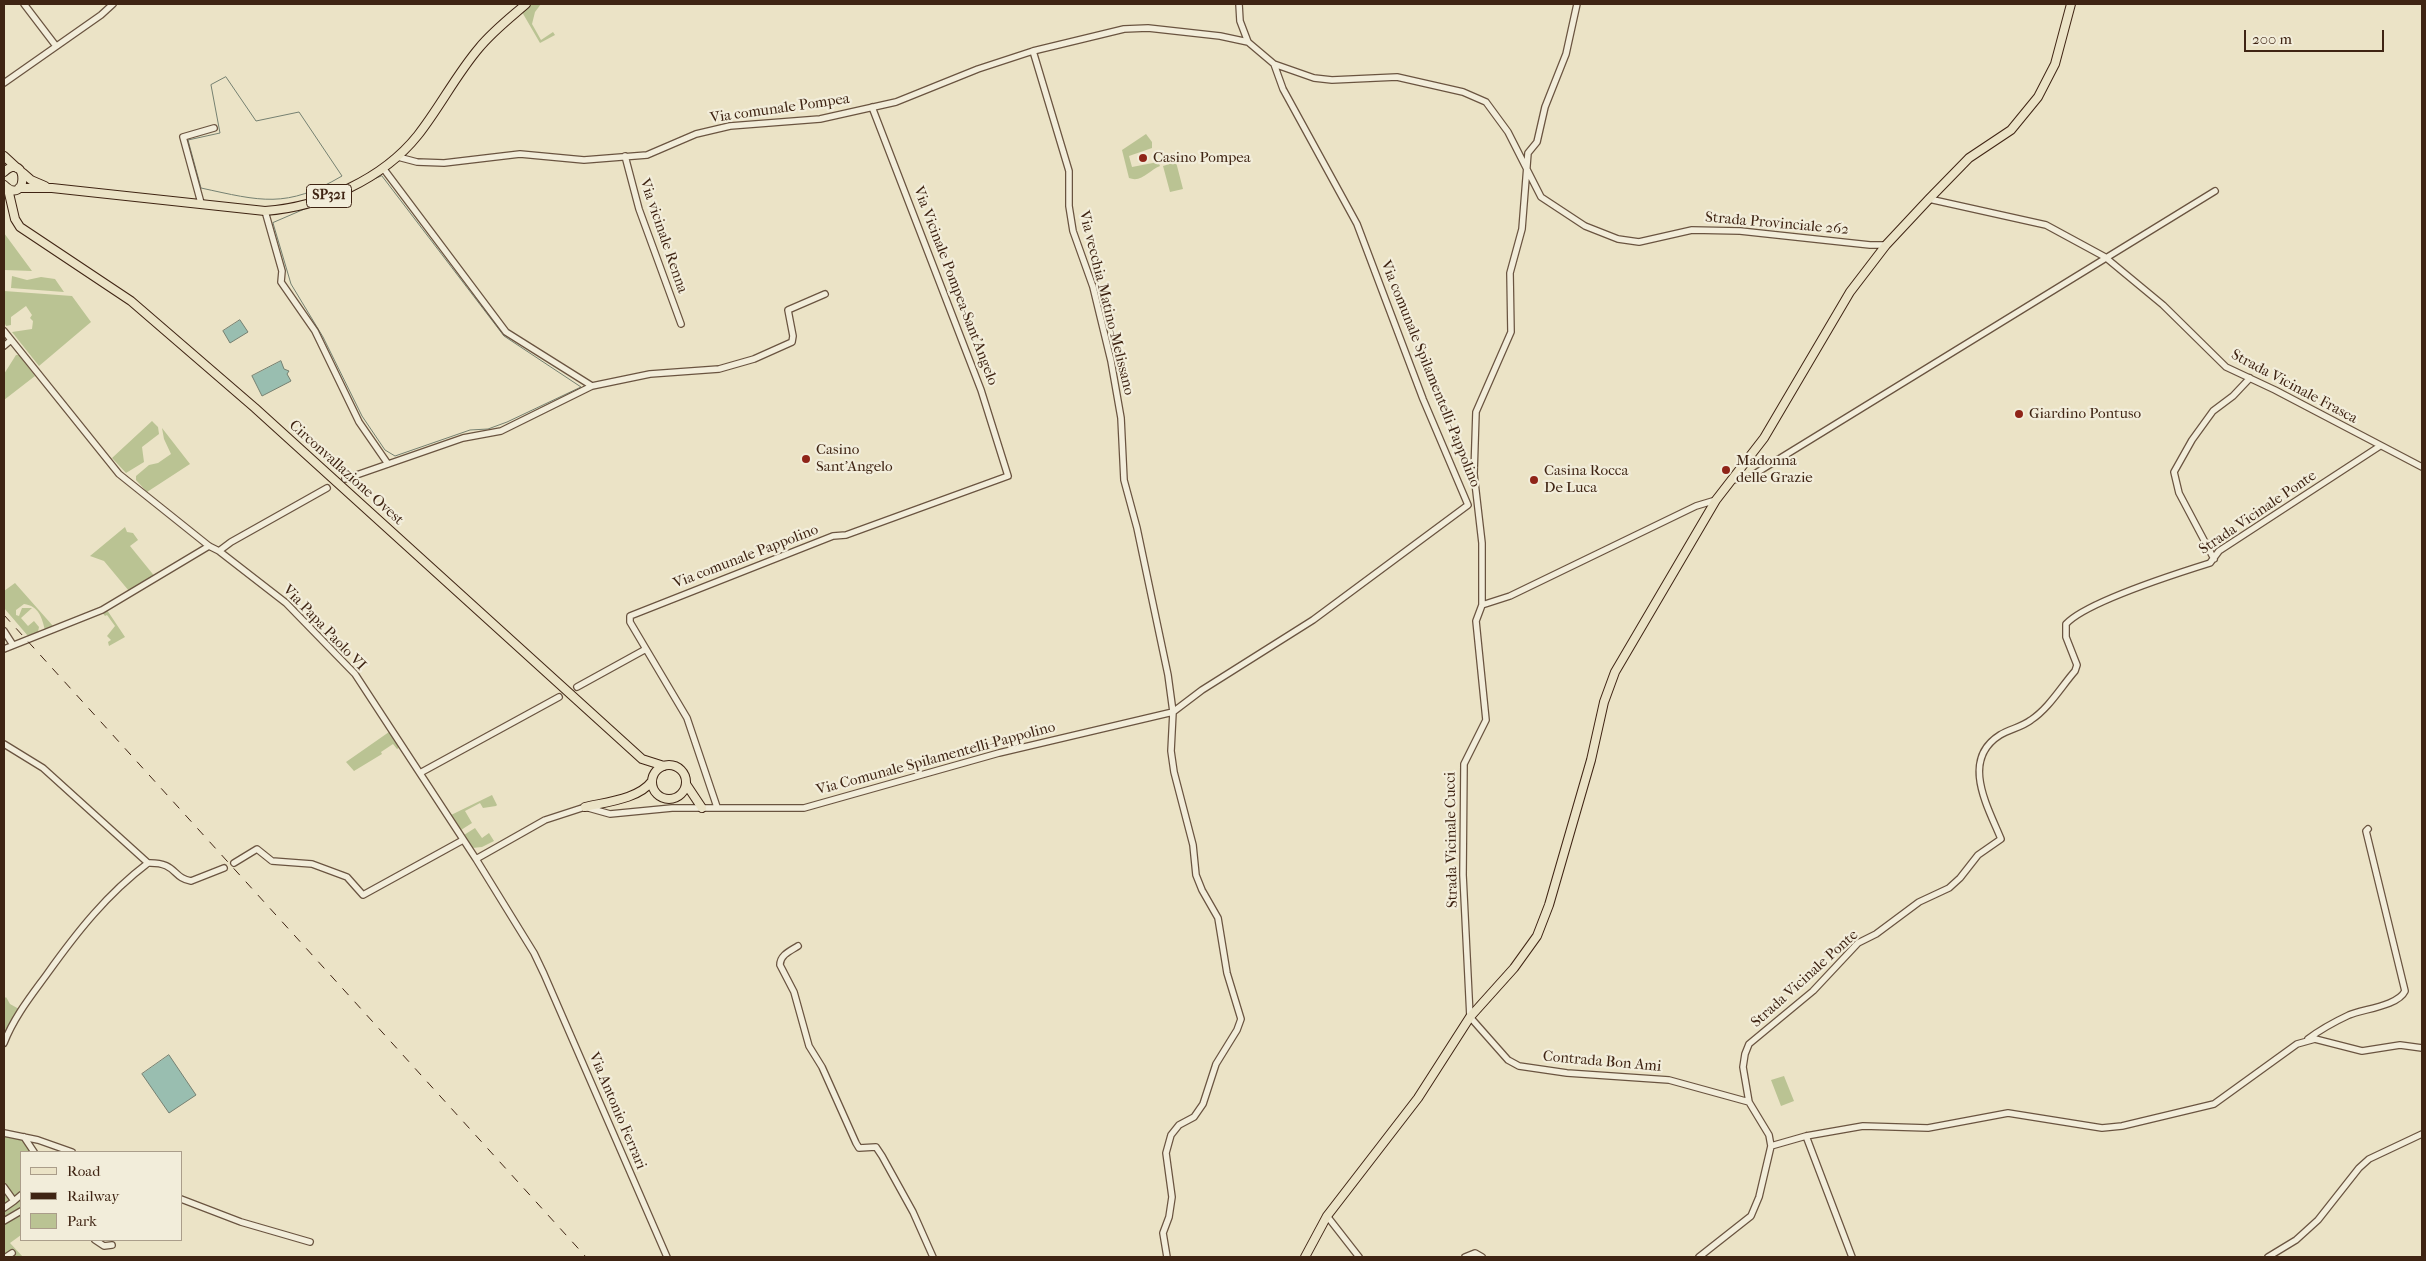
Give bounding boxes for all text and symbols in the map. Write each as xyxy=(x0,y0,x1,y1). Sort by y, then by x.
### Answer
scale bar xyxy=(2246,20,2386,52)
text: 200 m xyxy=(2252,30,2292,48)
street label: Via comunale Pompea xyxy=(709,90,851,128)
place label: Casino Pompea xyxy=(1153,149,1251,167)
marker: Casino Pompea xyxy=(1137,152,1149,164)
street label: Via vicinale Renna xyxy=(635,176,691,296)
street label: Via Vicinale Pompea-Sant'Angelo xyxy=(909,184,1001,388)
road number: SP321 xyxy=(306,185,352,208)
street label: Via vecchia Matino-Melissano xyxy=(1074,209,1138,397)
street label: Strada Provinciale 262 xyxy=(1704,209,1850,239)
street label: Via comunale Spilamentelli-Pappolino xyxy=(1376,258,1484,490)
street label: Strada Vicinale Frasca xyxy=(2228,346,2360,428)
place label: Giardino Pontuso xyxy=(2029,405,2141,423)
marker: Giardino Pontuso xyxy=(2013,408,2025,420)
street label: Circonvallazione Ovest xyxy=(285,417,407,529)
place label: Casino Sant'Angelo xyxy=(816,441,893,476)
place label: Madonna delle Grazie xyxy=(1736,452,1813,487)
marker: Casino Sant'Angelo xyxy=(800,453,812,465)
place label: Casina Rocca De Luca xyxy=(1544,462,1628,497)
marker: Madonna delle Grazie xyxy=(1720,464,1732,476)
street label: Strada Vicinale Ponte xyxy=(2196,467,2320,559)
marker: Casina Rocca De Luca xyxy=(1528,474,1540,486)
street label: Via comunale Pappolino xyxy=(671,521,821,593)
street label: Via Papa Paolo VI xyxy=(279,581,369,675)
street label: Via Comunale Spilamentelli-Pappolino xyxy=(815,718,1057,800)
street label: Strada Vicinale Cucci xyxy=(1442,772,1462,908)
street label: Strada Vicinale Ponte xyxy=(1748,926,1862,1032)
street label: Contrada Bon Ami xyxy=(1542,1048,1662,1076)
street label: Via Antonio Ferrari xyxy=(584,1050,650,1172)
legend xyxy=(20,1151,182,1241)
text: Road xyxy=(67,1162,100,1180)
text: Railway xyxy=(67,1187,119,1205)
text: Park xyxy=(67,1212,97,1230)

